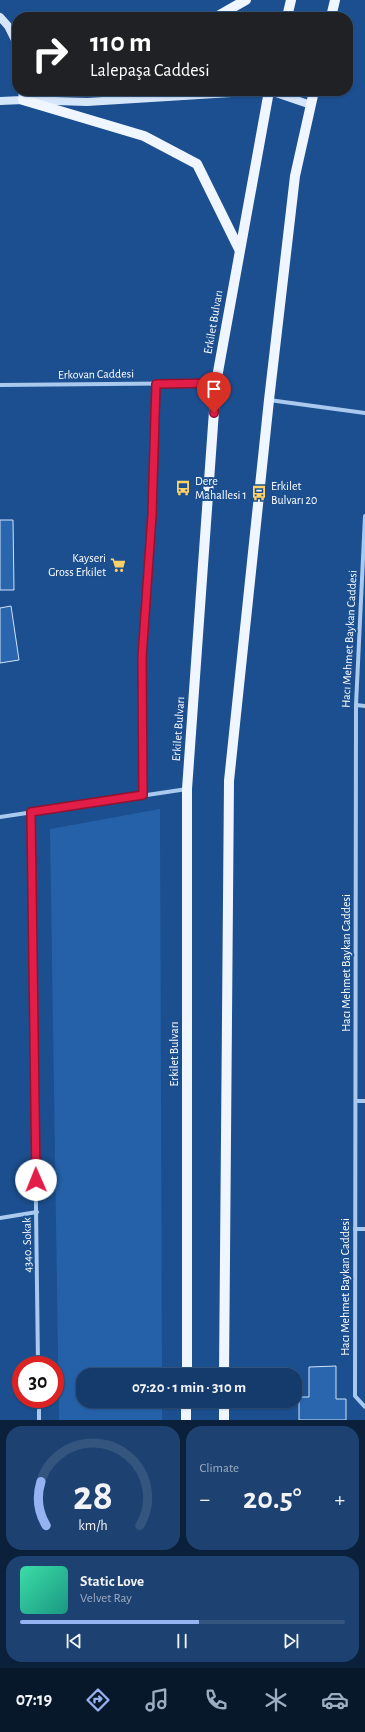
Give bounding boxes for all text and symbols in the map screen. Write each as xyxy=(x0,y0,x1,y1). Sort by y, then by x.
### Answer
icon: right xyxy=(24,28,76,80)
text: 110 m xyxy=(90,29,152,57)
text: Lalepaşa Caddesi xyxy=(90,62,210,80)
street label: Erkilet Bulvarı xyxy=(201,289,225,355)
street label: Erkovan Caddesi xyxy=(58,367,134,381)
pin xyxy=(197,372,231,413)
icon: arrive xyxy=(203,378,225,400)
place label: Dere Mahallesi 1 xyxy=(195,475,247,501)
bus stop icon: Dere Mahallesi 1 xyxy=(174,479,192,497)
place label: Erkilet Bulvarı 20 xyxy=(271,480,317,506)
bus stop icon: Erkilet Bulvarı 20 xyxy=(250,484,268,502)
place label: Kayseri Gross Erkilet xyxy=(48,552,106,578)
supermarket icon: Kayseri Gross Erkilet xyxy=(109,556,127,574)
street label: Hacı Mehmet Baykan Caddesi xyxy=(339,570,360,708)
street label: Erkilet Bulvarı xyxy=(170,696,186,762)
street label: Hacı Mehmet Baykan Caddesi xyxy=(340,894,353,1032)
street label: Erkilet Bulvarı xyxy=(168,1022,180,1086)
position arrow xyxy=(15,1159,57,1201)
street label: 4340. Sokak xyxy=(21,1217,33,1273)
street label: Hacı Mehmet Baykan Caddesi xyxy=(339,1218,352,1356)
speed limit sign: 30 xyxy=(12,1356,64,1408)
text: 07:20 · 1 min · 310 m xyxy=(132,1380,246,1395)
text: Climate xyxy=(200,1462,239,1475)
text: 28 xyxy=(73,1476,113,1517)
text: 20.5° xyxy=(243,1484,301,1514)
text: − xyxy=(200,1488,210,1510)
text: + xyxy=(334,1488,345,1510)
text: km/h xyxy=(78,1519,107,1533)
text: Static Love xyxy=(80,1574,144,1589)
text: Velvet Ray xyxy=(80,1592,132,1605)
icon: previous xyxy=(63,1630,85,1652)
icon: pause xyxy=(171,1630,193,1652)
icon: next xyxy=(280,1630,302,1652)
icon: directions xyxy=(84,1686,112,1714)
icon: music xyxy=(143,1686,171,1714)
icon: phone xyxy=(202,1686,230,1714)
icon: climate xyxy=(262,1686,290,1714)
icon: car xyxy=(321,1686,349,1714)
text: 07:19 xyxy=(16,1691,52,1709)

